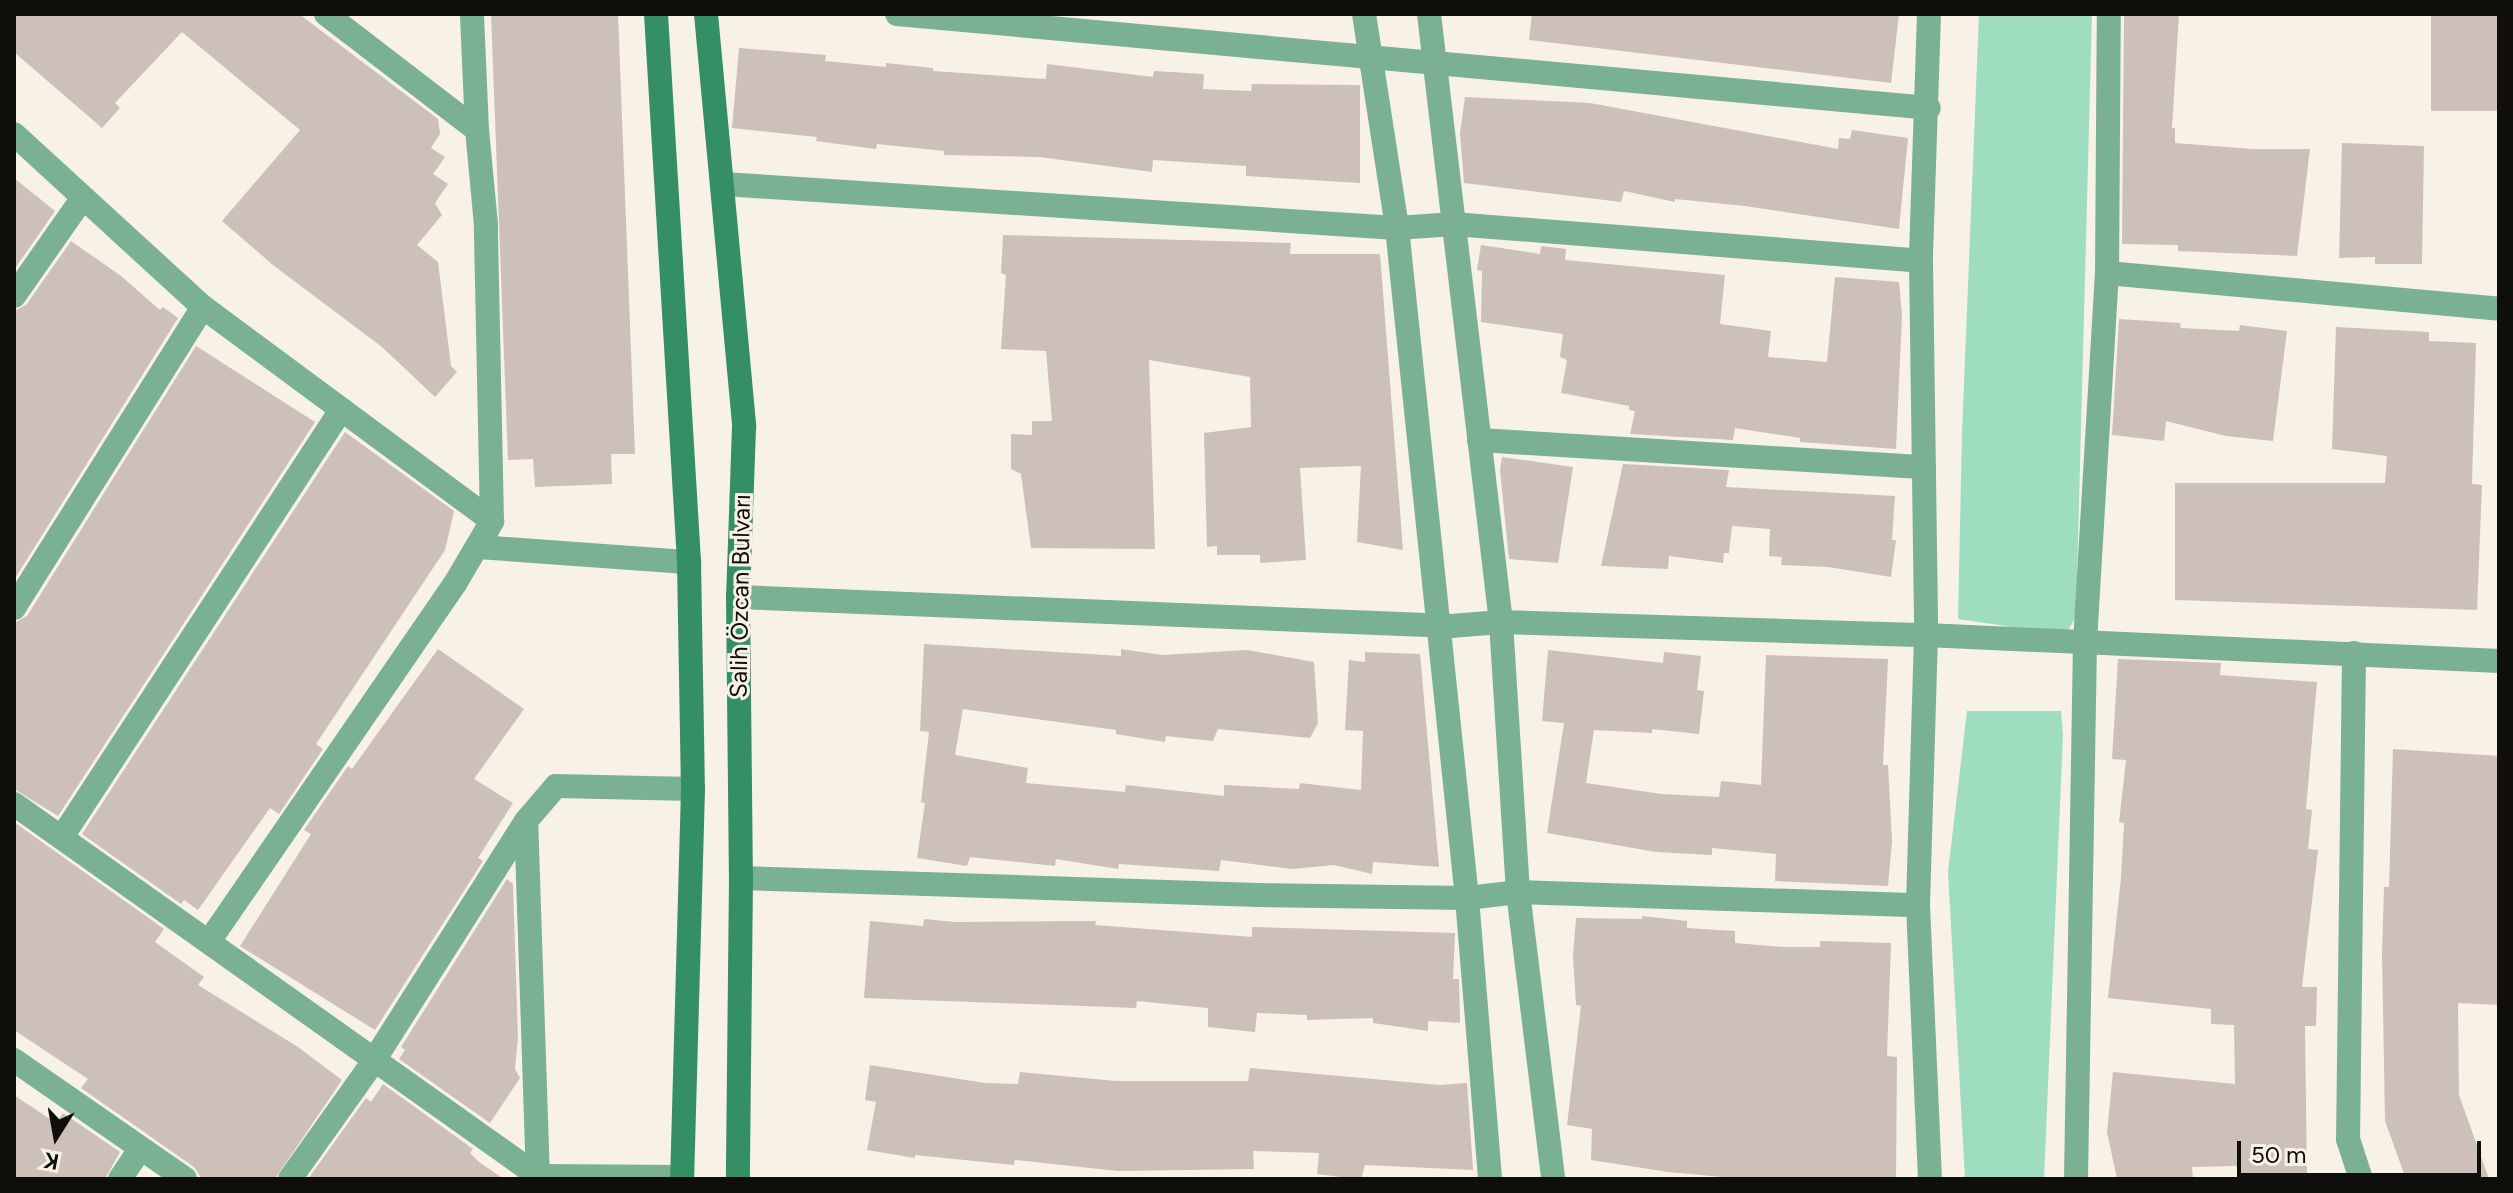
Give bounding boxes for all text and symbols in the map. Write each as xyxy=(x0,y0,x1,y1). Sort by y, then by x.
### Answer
street label: Salih Özcan Bulvarı xyxy=(724,494,756,698)
north arrow xyxy=(16,1097,96,1177)
scale bar xyxy=(2241,1125,2485,1175)
text: 50 m xyxy=(2251,1140,2307,1169)
text: K xyxy=(42,1146,61,1176)

